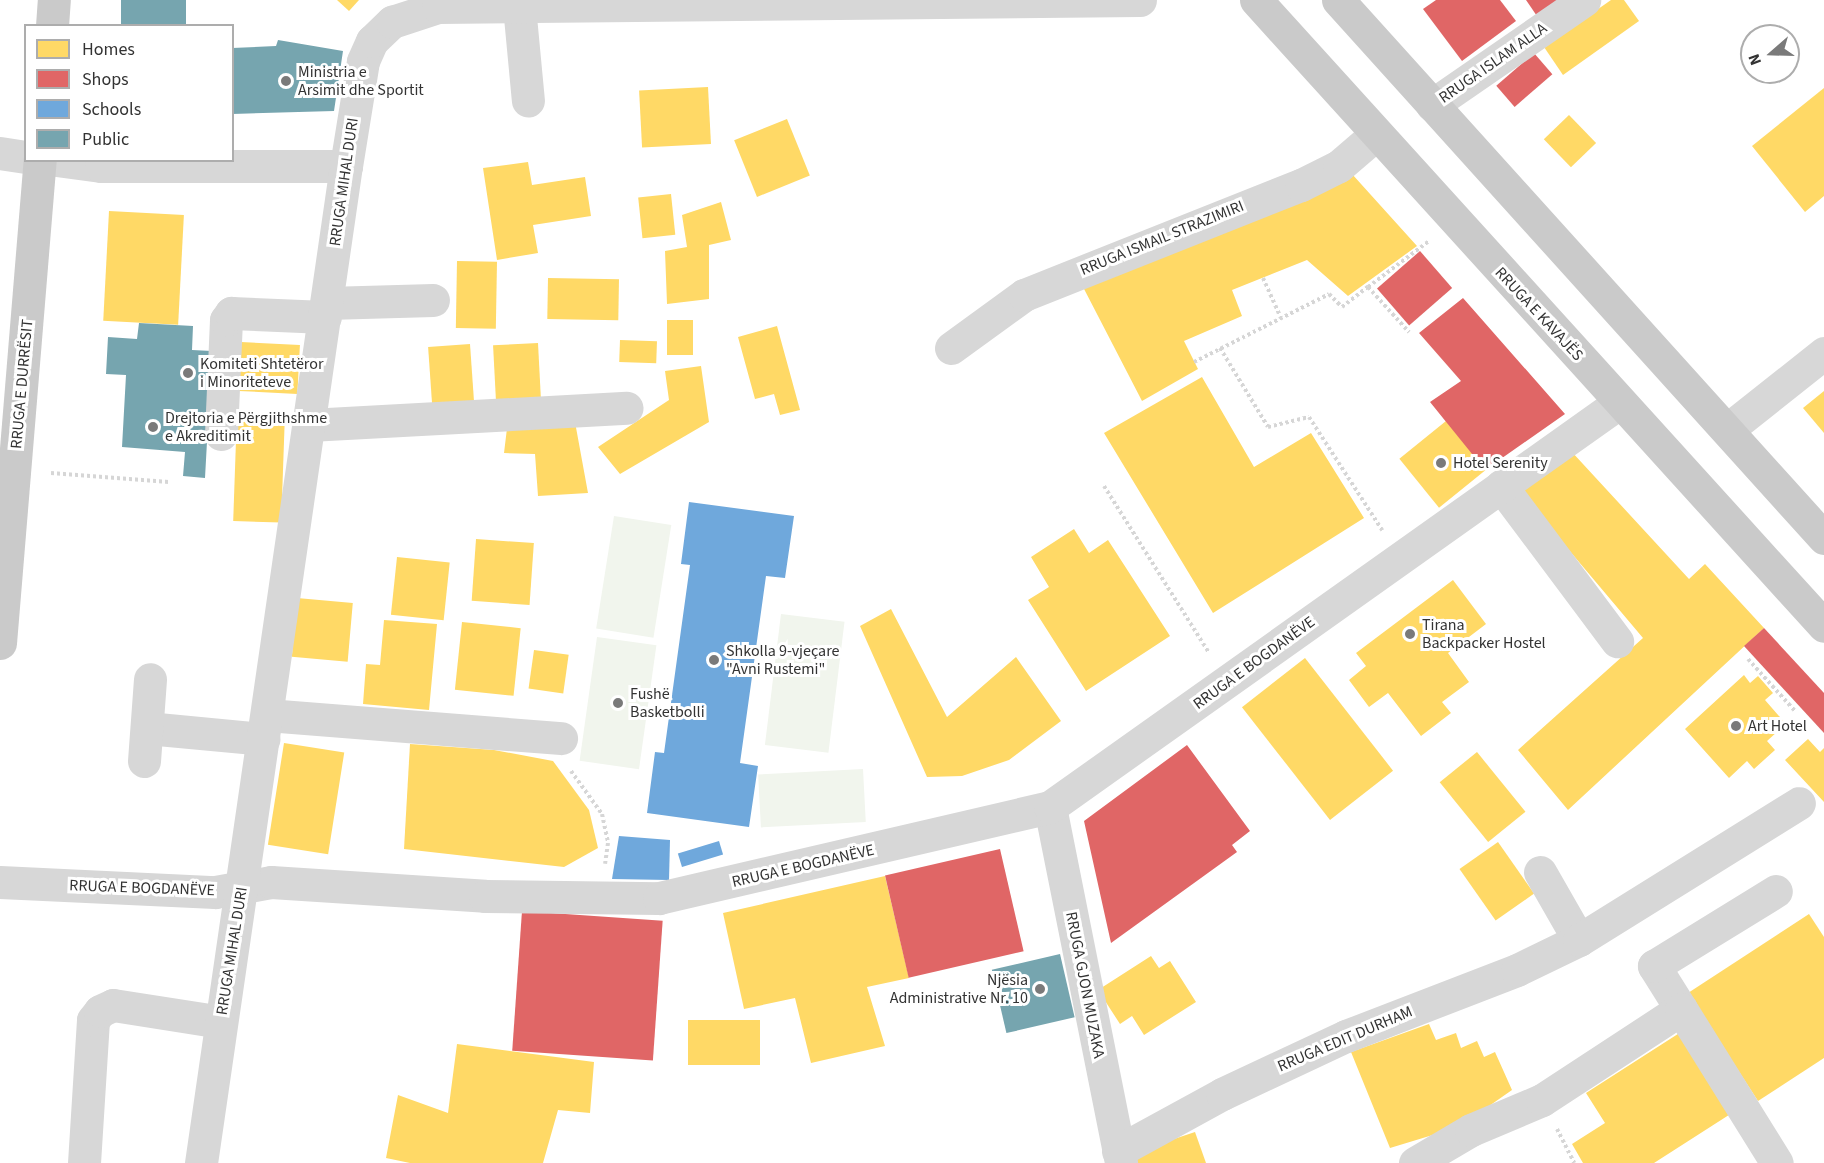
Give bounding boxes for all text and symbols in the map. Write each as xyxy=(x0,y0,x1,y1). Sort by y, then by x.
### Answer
street label: RRUGA ISLAM ALLA xyxy=(1435,19,1551,107)
legend xyxy=(24,24,234,162)
north arrow xyxy=(1740,24,1800,84)
text: Homes xyxy=(82,37,135,62)
text: N xyxy=(1743,51,1767,68)
place label: Ministria e Arsimit dhe Sportit xyxy=(298,62,424,100)
text: Shops xyxy=(82,67,129,92)
marker: Ministria e Arsimit dhe Sportit xyxy=(279,74,293,88)
text: Schools xyxy=(82,97,141,122)
street label: RRUGA MIHAL DURI xyxy=(325,116,363,248)
text: Public xyxy=(82,127,129,152)
street label: RRUGA ISMAIL STRAZIMIRI xyxy=(1077,196,1247,280)
street label: RRUGA E KAVAJËS xyxy=(1491,263,1587,365)
street label: RRUGA E DURRËSIT xyxy=(7,318,37,450)
place label: Komiteti Shtetëror i Minoriteteve xyxy=(200,354,323,392)
marker: Komiteti Shtetëror i Minoriteteve xyxy=(181,366,195,380)
place label: Drejtoria e Përgjithshme e Akreditimit xyxy=(165,408,327,446)
marker: Drejtoria e Përgjithshme e Akreditimit xyxy=(146,420,160,434)
place label: Hotel Serenity xyxy=(1453,453,1548,473)
marker: Hotel Serenity xyxy=(1434,456,1448,470)
street label: RRUGA E BOGDANËVE xyxy=(1189,612,1319,714)
place label: Tirana Backpacker Hostel xyxy=(1422,615,1546,653)
marker: Tirana Backpacker Hostel xyxy=(1403,627,1417,641)
place label: Shkolla 9-vjeçare "Avni Rustemi" xyxy=(726,641,840,679)
marker: Shkolla 9-vjeçare "Avni Rustemi" xyxy=(707,653,721,667)
place label: Fushë Basketbolli xyxy=(630,684,705,722)
marker: Fushë Basketbolli xyxy=(611,696,625,710)
place label: Art Hotel xyxy=(1748,716,1807,736)
marker: Art Hotel xyxy=(1729,719,1743,733)
street label: RRUGA E BOGDANËVE xyxy=(730,840,876,892)
street label: RRUGA E BOGDANËVE xyxy=(69,876,215,900)
street label: RRUGA MIHAL DURI xyxy=(212,885,252,1017)
street label: RRUGA GJON MUZAKA xyxy=(1061,910,1109,1060)
place label: Njësia Administrative Nr. 10 xyxy=(890,970,1028,1008)
marker: Njësia Administrative Nr. 10 xyxy=(1033,982,1047,996)
street label: RRUGA EDIT DURHAM xyxy=(1275,1002,1415,1076)

